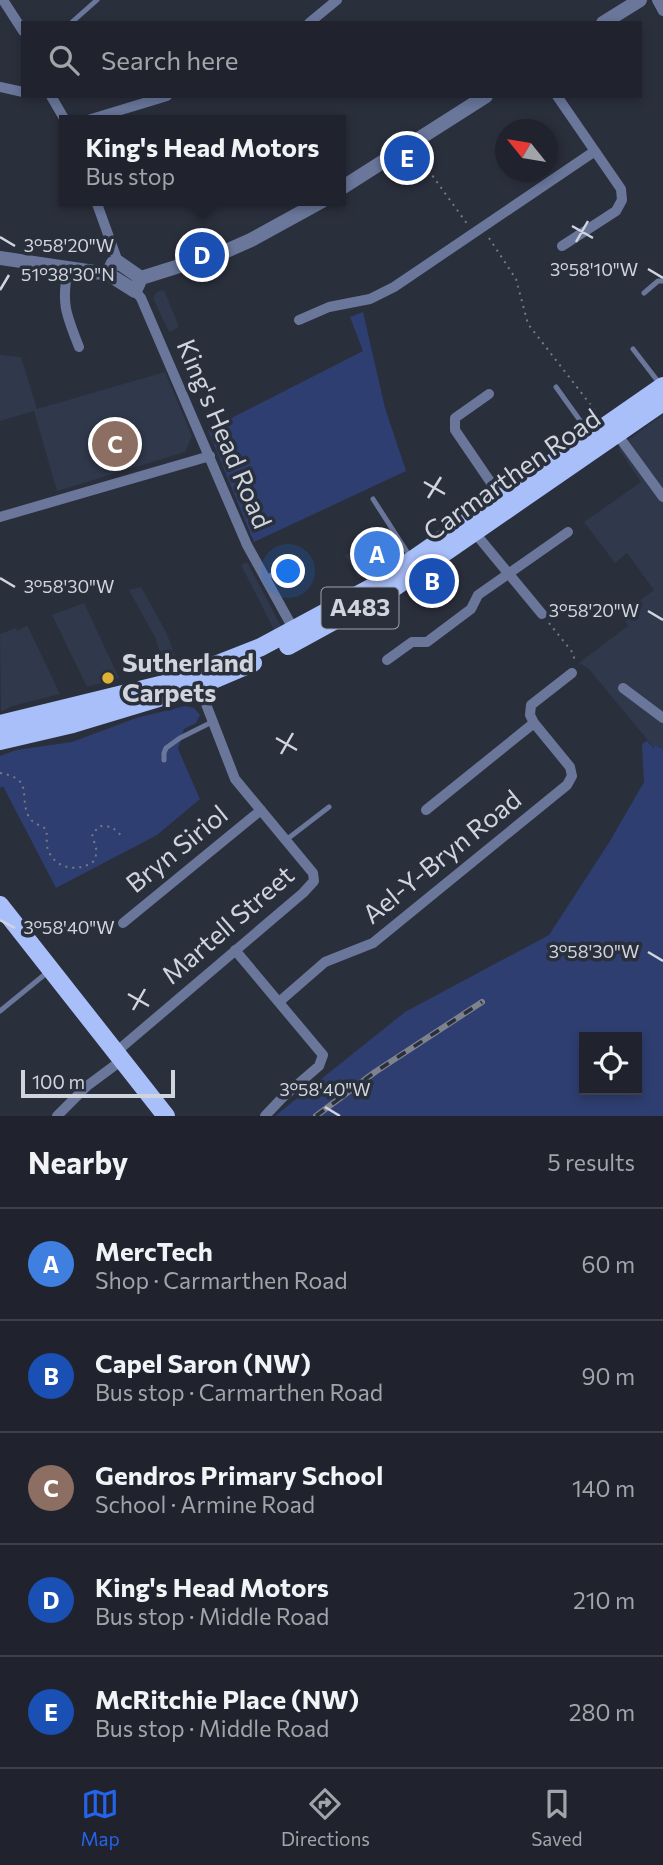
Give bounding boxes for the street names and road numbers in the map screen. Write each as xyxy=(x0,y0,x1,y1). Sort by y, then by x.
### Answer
street label: King's Head Road xyxy=(172,334,279,533)
street label: Carmarthen Road xyxy=(417,401,605,546)
road number: A483 xyxy=(322,588,398,628)
street label: Ael-Y-Bryn Road xyxy=(356,783,526,929)
street label: Bryn Siriol xyxy=(119,798,233,898)
street label: Martell Street xyxy=(155,858,299,990)

